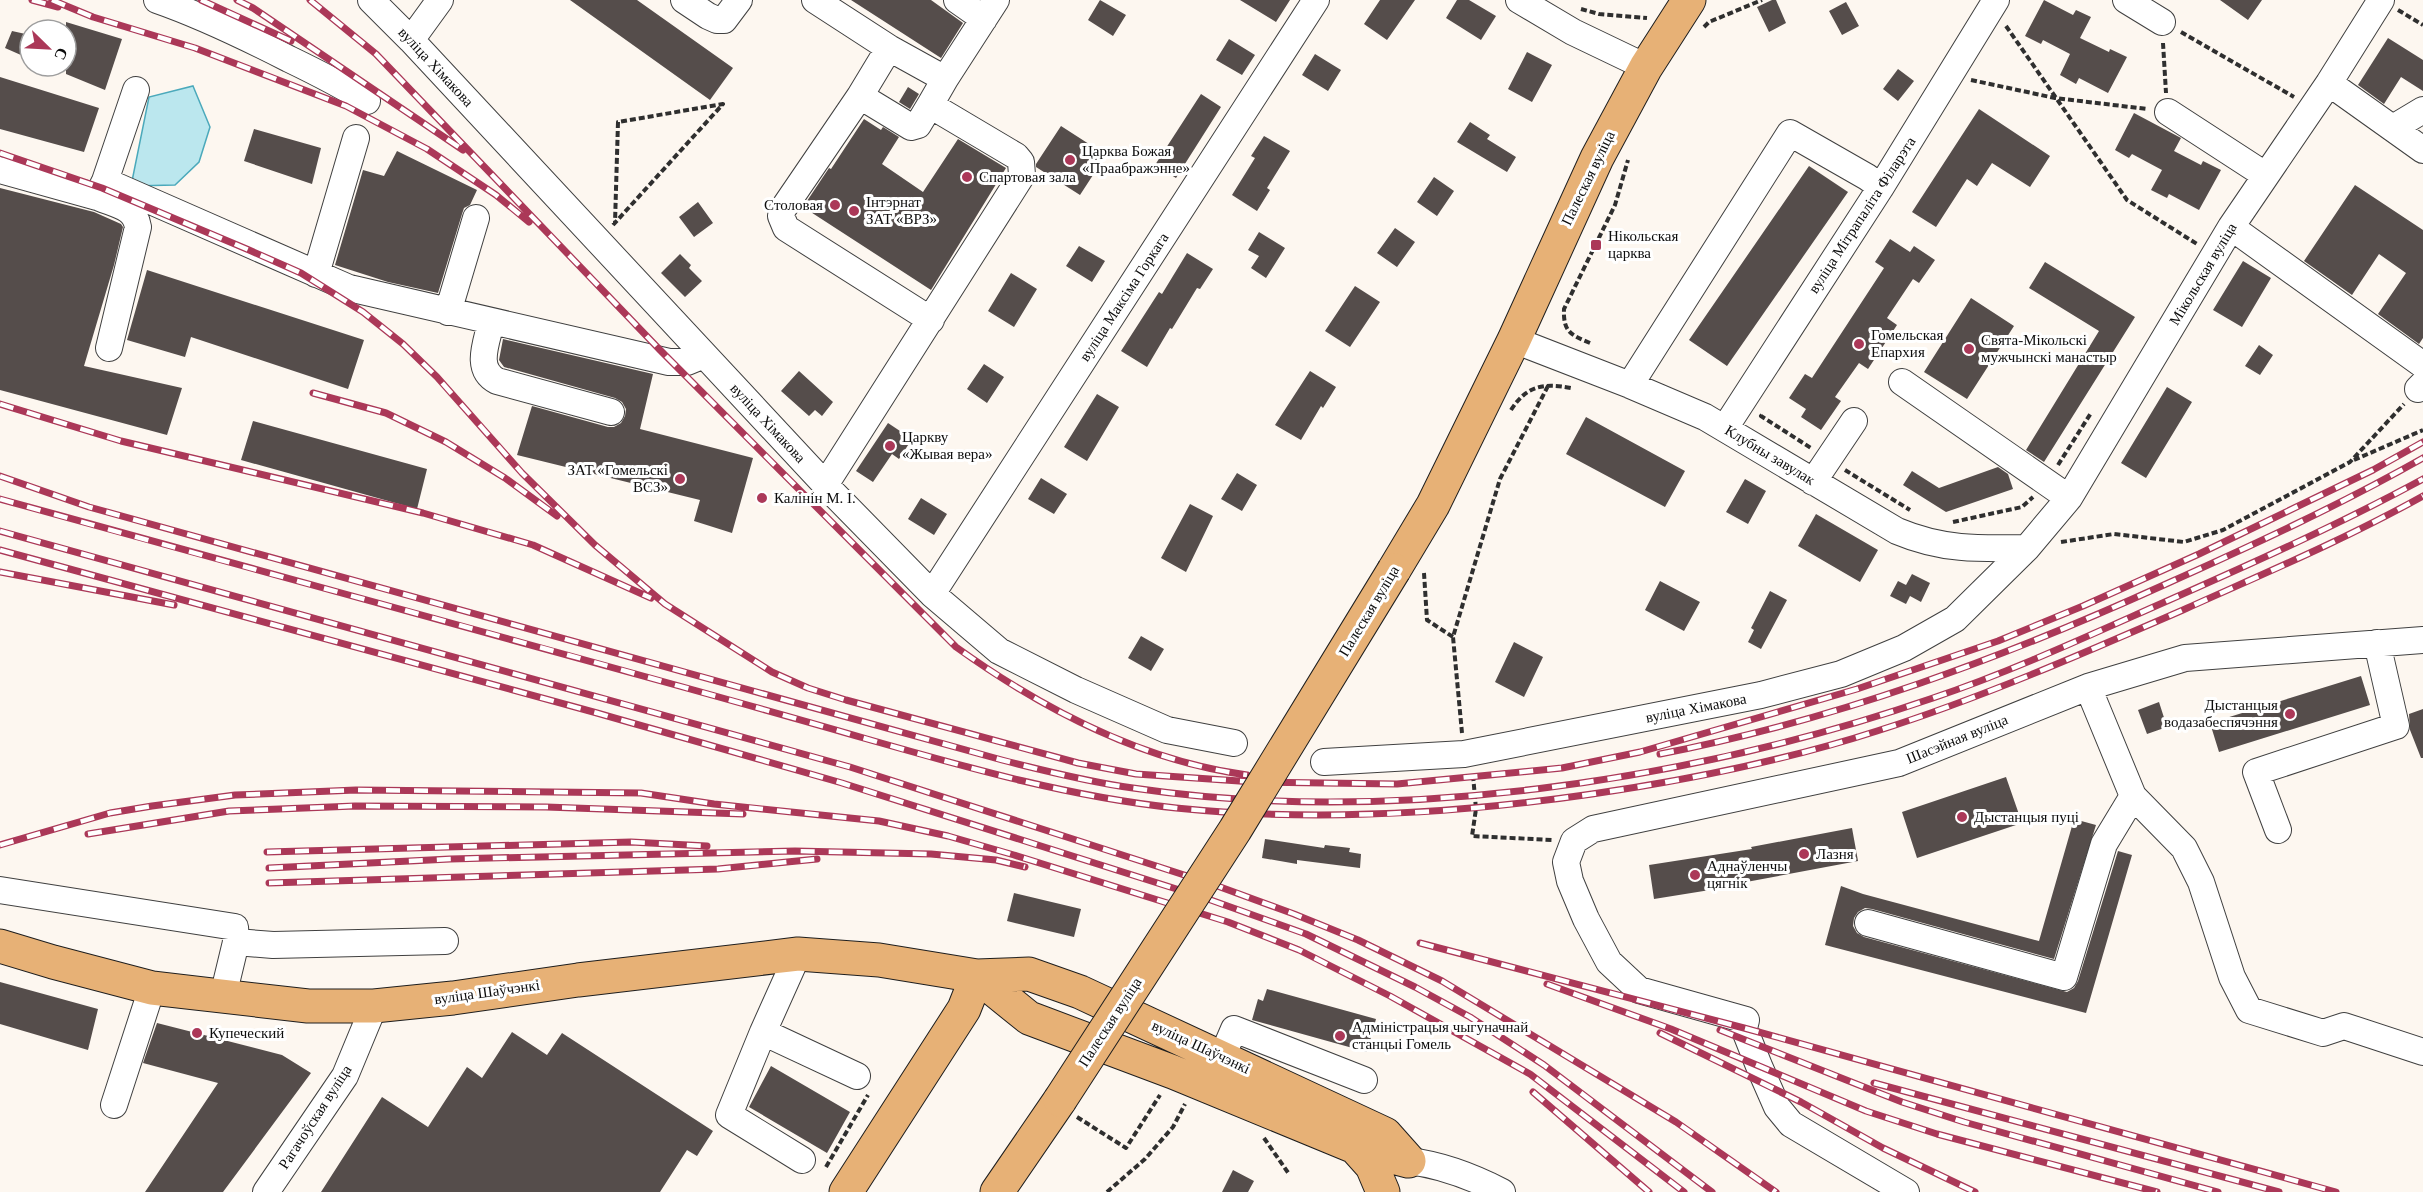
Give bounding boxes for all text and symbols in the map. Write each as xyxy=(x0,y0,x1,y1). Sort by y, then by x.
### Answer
north arrow xyxy=(18,18,78,78)
street label: вуліца Хімакова xyxy=(395,24,477,110)
text: С xyxy=(51,45,71,63)
street label: Палеская вуліца xyxy=(1558,128,1618,228)
street label: вуліца Мітрапаліта Філарэта xyxy=(1805,134,1919,296)
place label: Царква Божая «Праабражэнне» xyxy=(1082,143,1190,176)
marker: Царква Божая «Праабражэнне» xyxy=(1063,153,1077,167)
place label: Спартовая зала xyxy=(979,169,1076,185)
marker: Спартовая зала xyxy=(960,170,974,184)
place label: Інтэрнат ЗАТ «ВРЗ» xyxy=(866,194,937,227)
place label: Столовая xyxy=(764,197,823,213)
marker: Столовая xyxy=(828,198,842,212)
marker: Інтэрнат ЗАТ «ВРЗ» xyxy=(847,204,861,218)
street label: Мікольская вуліца xyxy=(2166,220,2240,328)
place label: Нікольская царква xyxy=(1608,228,1679,261)
street label: вуліца Максіма Горкага xyxy=(1076,229,1172,364)
marker: Нікольская царква xyxy=(1589,238,1603,252)
place label: Гомельская Епархия xyxy=(1871,327,1943,360)
place label: Свята-Мікольскі мужчынскі манастыр xyxy=(1981,332,2117,365)
marker: Гомельская Епархия xyxy=(1852,337,1866,351)
marker: Свята-Мікольскі мужчынскі манастыр xyxy=(1962,342,1976,356)
street label: вуліца Хімакова xyxy=(727,380,809,466)
street label: Клубны завулак xyxy=(1722,422,1818,488)
place label: Царкву «Жывая вера» xyxy=(902,429,993,462)
marker: Царкву «Жывая вера» xyxy=(883,439,897,453)
place label: ЗАТ «Гомельскі ВСЗ» xyxy=(567,462,668,495)
marker: ЗАТ «Гомельскі ВСЗ» xyxy=(673,472,687,486)
place label: Калінін М. І. xyxy=(774,490,856,506)
marker: Калінін М. І. xyxy=(755,491,769,505)
street label: Палеская вуліца xyxy=(1336,562,1403,659)
street label: вуліца Хімакова xyxy=(1644,690,1748,726)
place label: Дыстанцыя водазабеспячэння xyxy=(2164,697,2278,730)
marker: Дыстанцыя водазабеспячэння xyxy=(2283,707,2297,721)
street label: Шасэйная вуліца xyxy=(1904,711,2010,767)
place label: Дыстанцыя пуці xyxy=(1974,809,2079,825)
marker: Дыстанцыя пуці xyxy=(1955,810,1969,824)
place label: Лазня xyxy=(1816,846,1854,862)
marker: Лазня xyxy=(1797,847,1811,861)
place label: Аднаўленчы цягнік xyxy=(1707,858,1787,891)
marker: Аднаўленчы цягнік xyxy=(1688,868,1702,882)
street label: Палеская вуліца xyxy=(1075,974,1145,1070)
street label: вуліца Шаўчэнкі xyxy=(433,977,541,1007)
street label: вуліца Шаўчэнкі xyxy=(1149,1017,1253,1077)
place label: Адміністрацыя чыгуначнай станцыі Гомель xyxy=(1352,1019,1528,1052)
place label: Купеческий xyxy=(209,1025,284,1041)
marker: Купеческий xyxy=(190,1026,204,1040)
marker: Адміністрацыя чыгуначнай станцыі Гомель xyxy=(1333,1029,1347,1043)
street label: Рагачоўская вуліца xyxy=(275,1062,355,1172)

